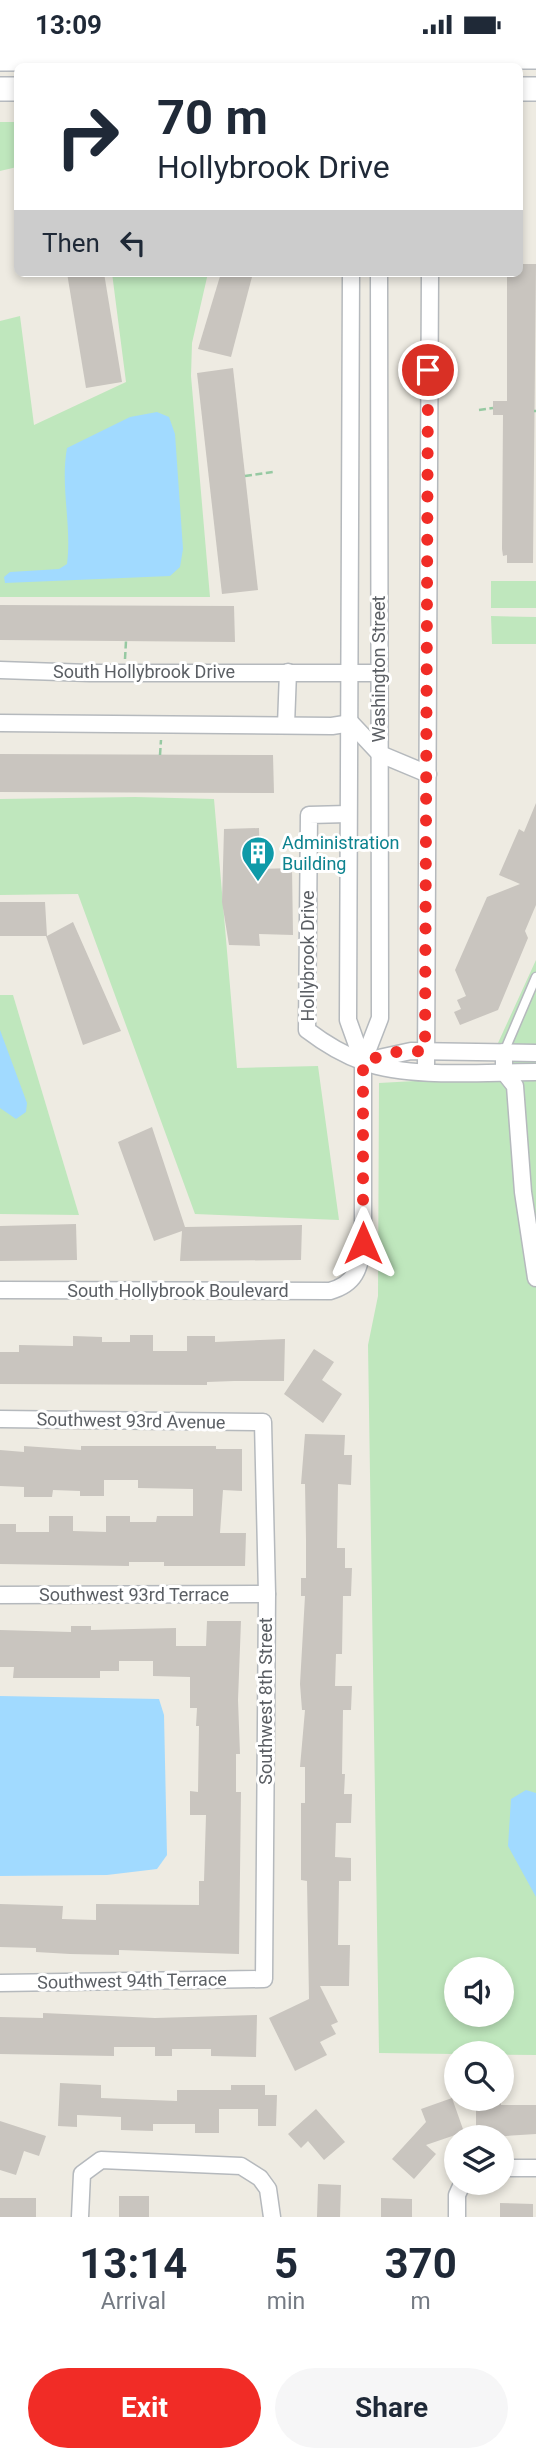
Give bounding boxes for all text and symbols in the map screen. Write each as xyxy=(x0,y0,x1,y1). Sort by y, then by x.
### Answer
text: 13:09 xyxy=(35,10,102,40)
text: 70 m xyxy=(157,89,268,146)
icon: right xyxy=(42,91,133,182)
text: Hollybrook Drive xyxy=(157,148,390,186)
icon: left xyxy=(114,224,152,262)
text: Then xyxy=(42,228,100,258)
pin xyxy=(398,340,458,400)
icon: arrive xyxy=(409,351,447,389)
street label: Washington Street xyxy=(368,595,389,742)
street label: South Hollybrook Drive xyxy=(53,661,235,682)
place label: Administration Building xyxy=(282,832,400,874)
building icon: Administration Building xyxy=(239,834,277,883)
street label: Hollybrook Drive xyxy=(297,891,318,1021)
position arrow xyxy=(326,1206,400,1280)
street label: South Hollybrook Boulevard xyxy=(67,1280,289,1301)
street label: Southwest 93rd Avenue xyxy=(36,1408,226,1433)
street label: Southwest 93rd Terrace xyxy=(39,1584,229,1605)
street label: Southwest 8th Street xyxy=(255,1617,276,1785)
map controls xyxy=(444,1957,514,2195)
button: sound xyxy=(444,1957,514,2027)
street label: Southwest 94th Terrace xyxy=(37,1968,227,1993)
button: search xyxy=(444,2041,514,2111)
button: layers xyxy=(444,2125,514,2195)
text: 13:14 xyxy=(79,2239,187,2288)
text: 5 xyxy=(274,2239,298,2288)
text: 370 xyxy=(384,2239,457,2288)
text: Arrival xyxy=(101,2288,166,2315)
text: min xyxy=(267,2288,305,2315)
text: m xyxy=(411,2288,431,2315)
button: Exit xyxy=(28,2368,261,2448)
button: Share xyxy=(275,2368,508,2448)

